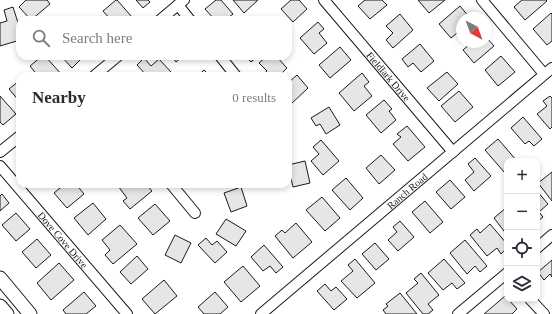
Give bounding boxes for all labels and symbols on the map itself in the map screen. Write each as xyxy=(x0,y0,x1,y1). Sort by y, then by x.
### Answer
north arrow xyxy=(456,12,492,48)
street label: Fieldlark Drive xyxy=(365,49,413,104)
street label: Ranch Road xyxy=(385,171,429,211)
street label: Dove Cove Drive xyxy=(36,209,91,270)

